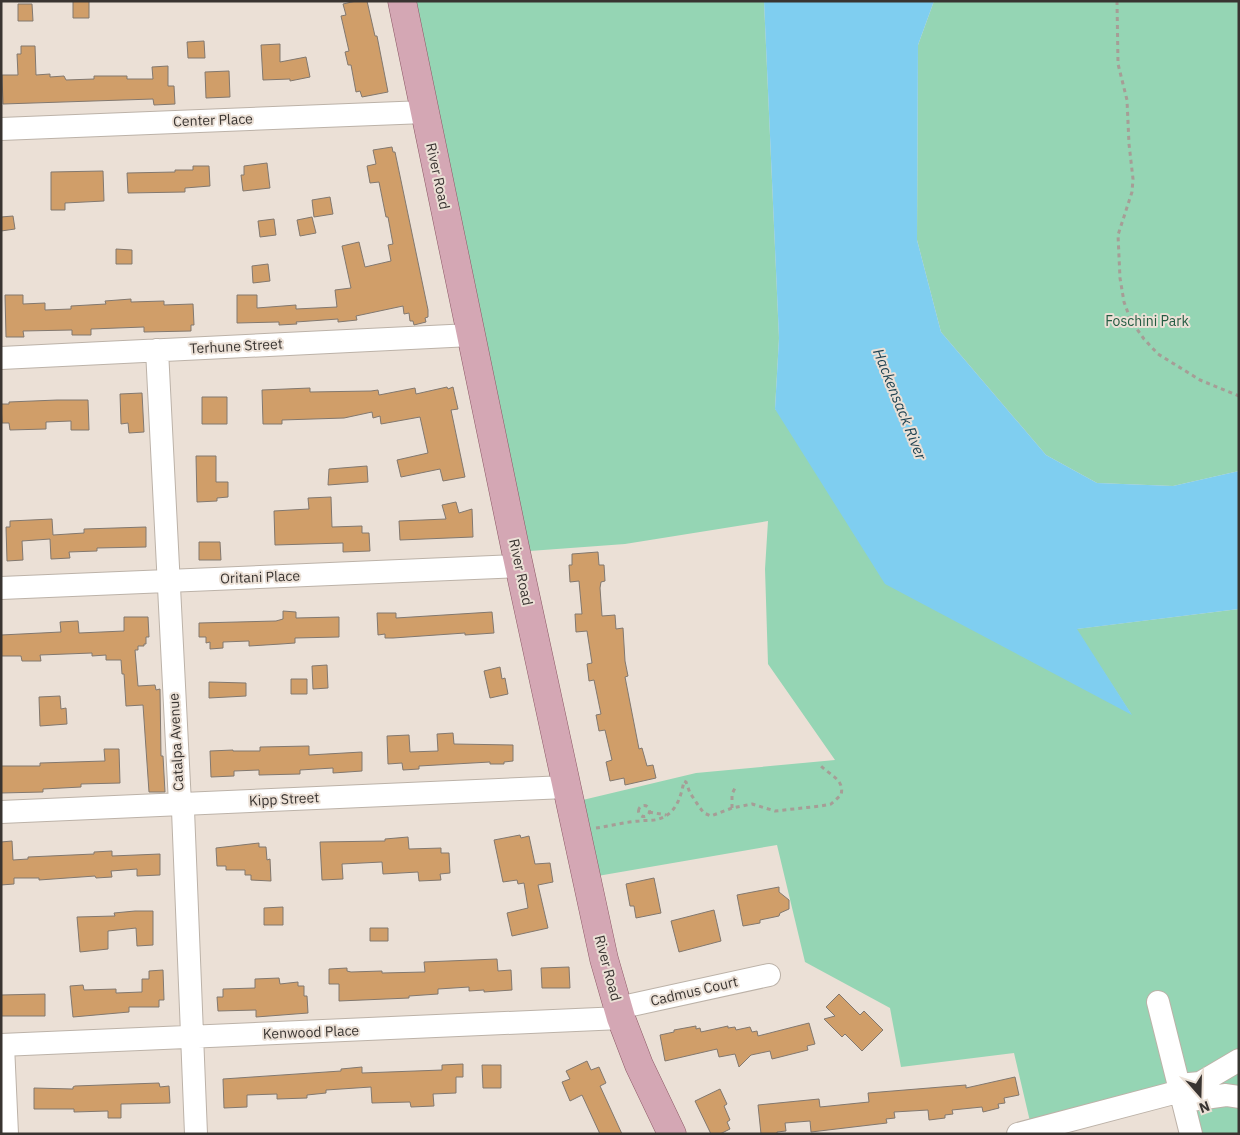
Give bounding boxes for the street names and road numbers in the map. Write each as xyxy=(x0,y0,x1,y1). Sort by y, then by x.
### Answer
street label: Center Place xyxy=(173,110,253,130)
street label: River Road xyxy=(422,141,454,211)
street label: Terhune Street xyxy=(189,335,283,357)
street label: River Road xyxy=(505,537,537,607)
street label: Oritani Place xyxy=(220,567,301,587)
street label: Catalpa Avenue xyxy=(164,692,188,791)
street label: Kipp Street xyxy=(248,788,320,810)
street label: River Road xyxy=(591,933,625,1003)
street label: Cadmus Court xyxy=(649,972,740,1010)
street label: Kenwood Place xyxy=(263,1021,360,1043)

